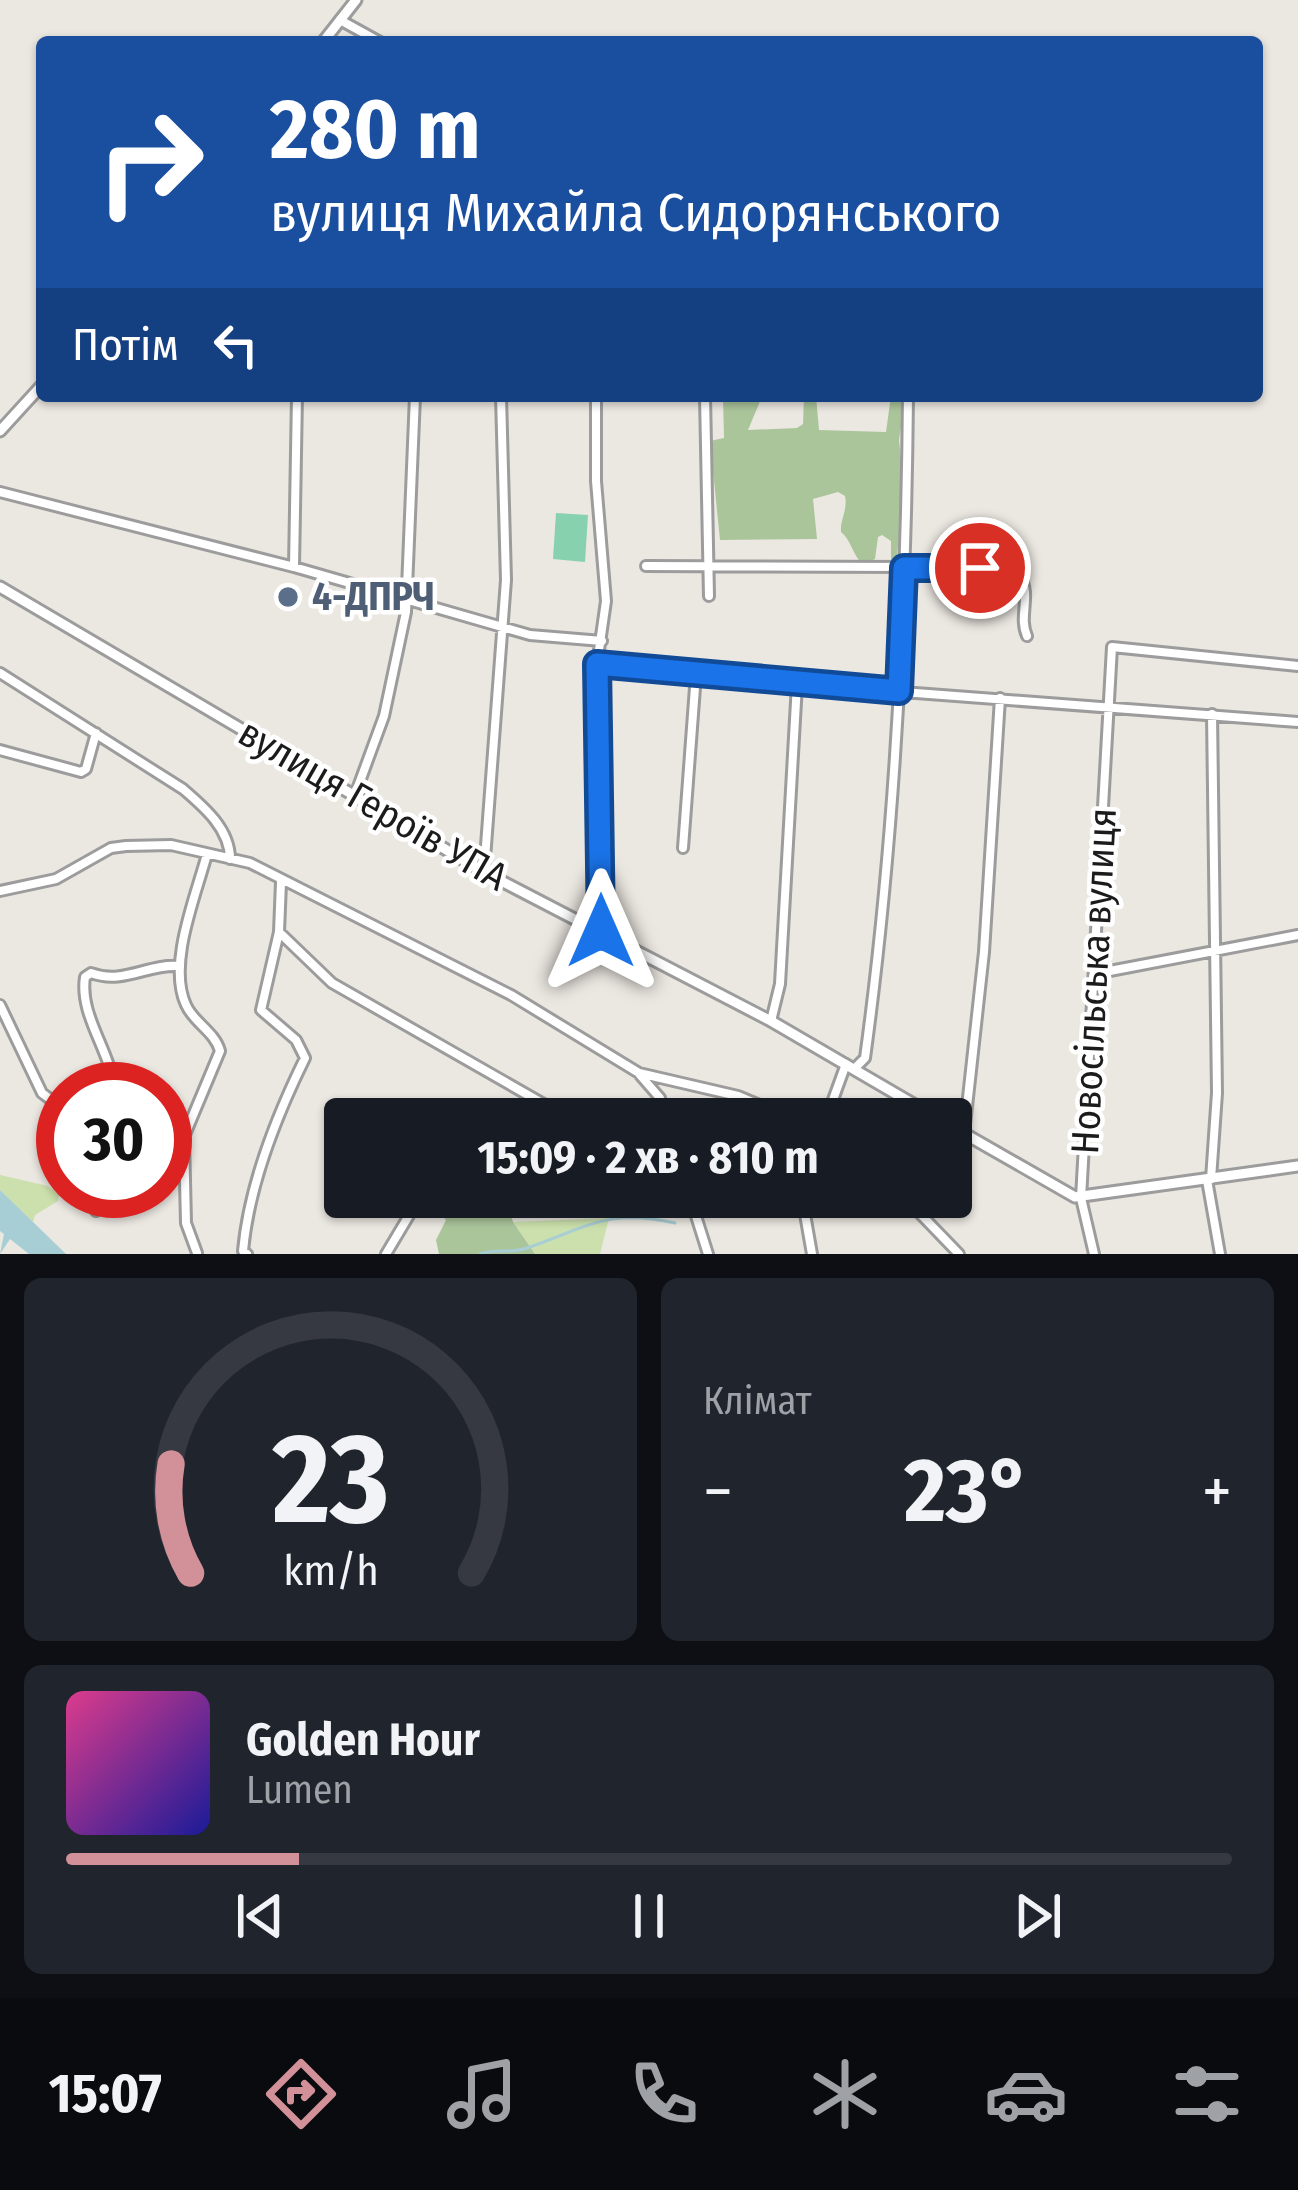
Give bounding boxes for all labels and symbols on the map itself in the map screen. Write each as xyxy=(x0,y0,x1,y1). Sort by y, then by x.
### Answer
pin xyxy=(929,517,1031,619)
place label: 4-ДПРЧ xyxy=(312,574,435,620)
marker: 4-ДПРЧ xyxy=(275,584,301,610)
street label: вулиця Героїв УПА xyxy=(231,709,516,901)
street label: Новосільська вулиця xyxy=(1062,807,1126,1155)
position arrow xyxy=(538,868,664,994)
speed limit sign: 30 xyxy=(36,1062,192,1218)

